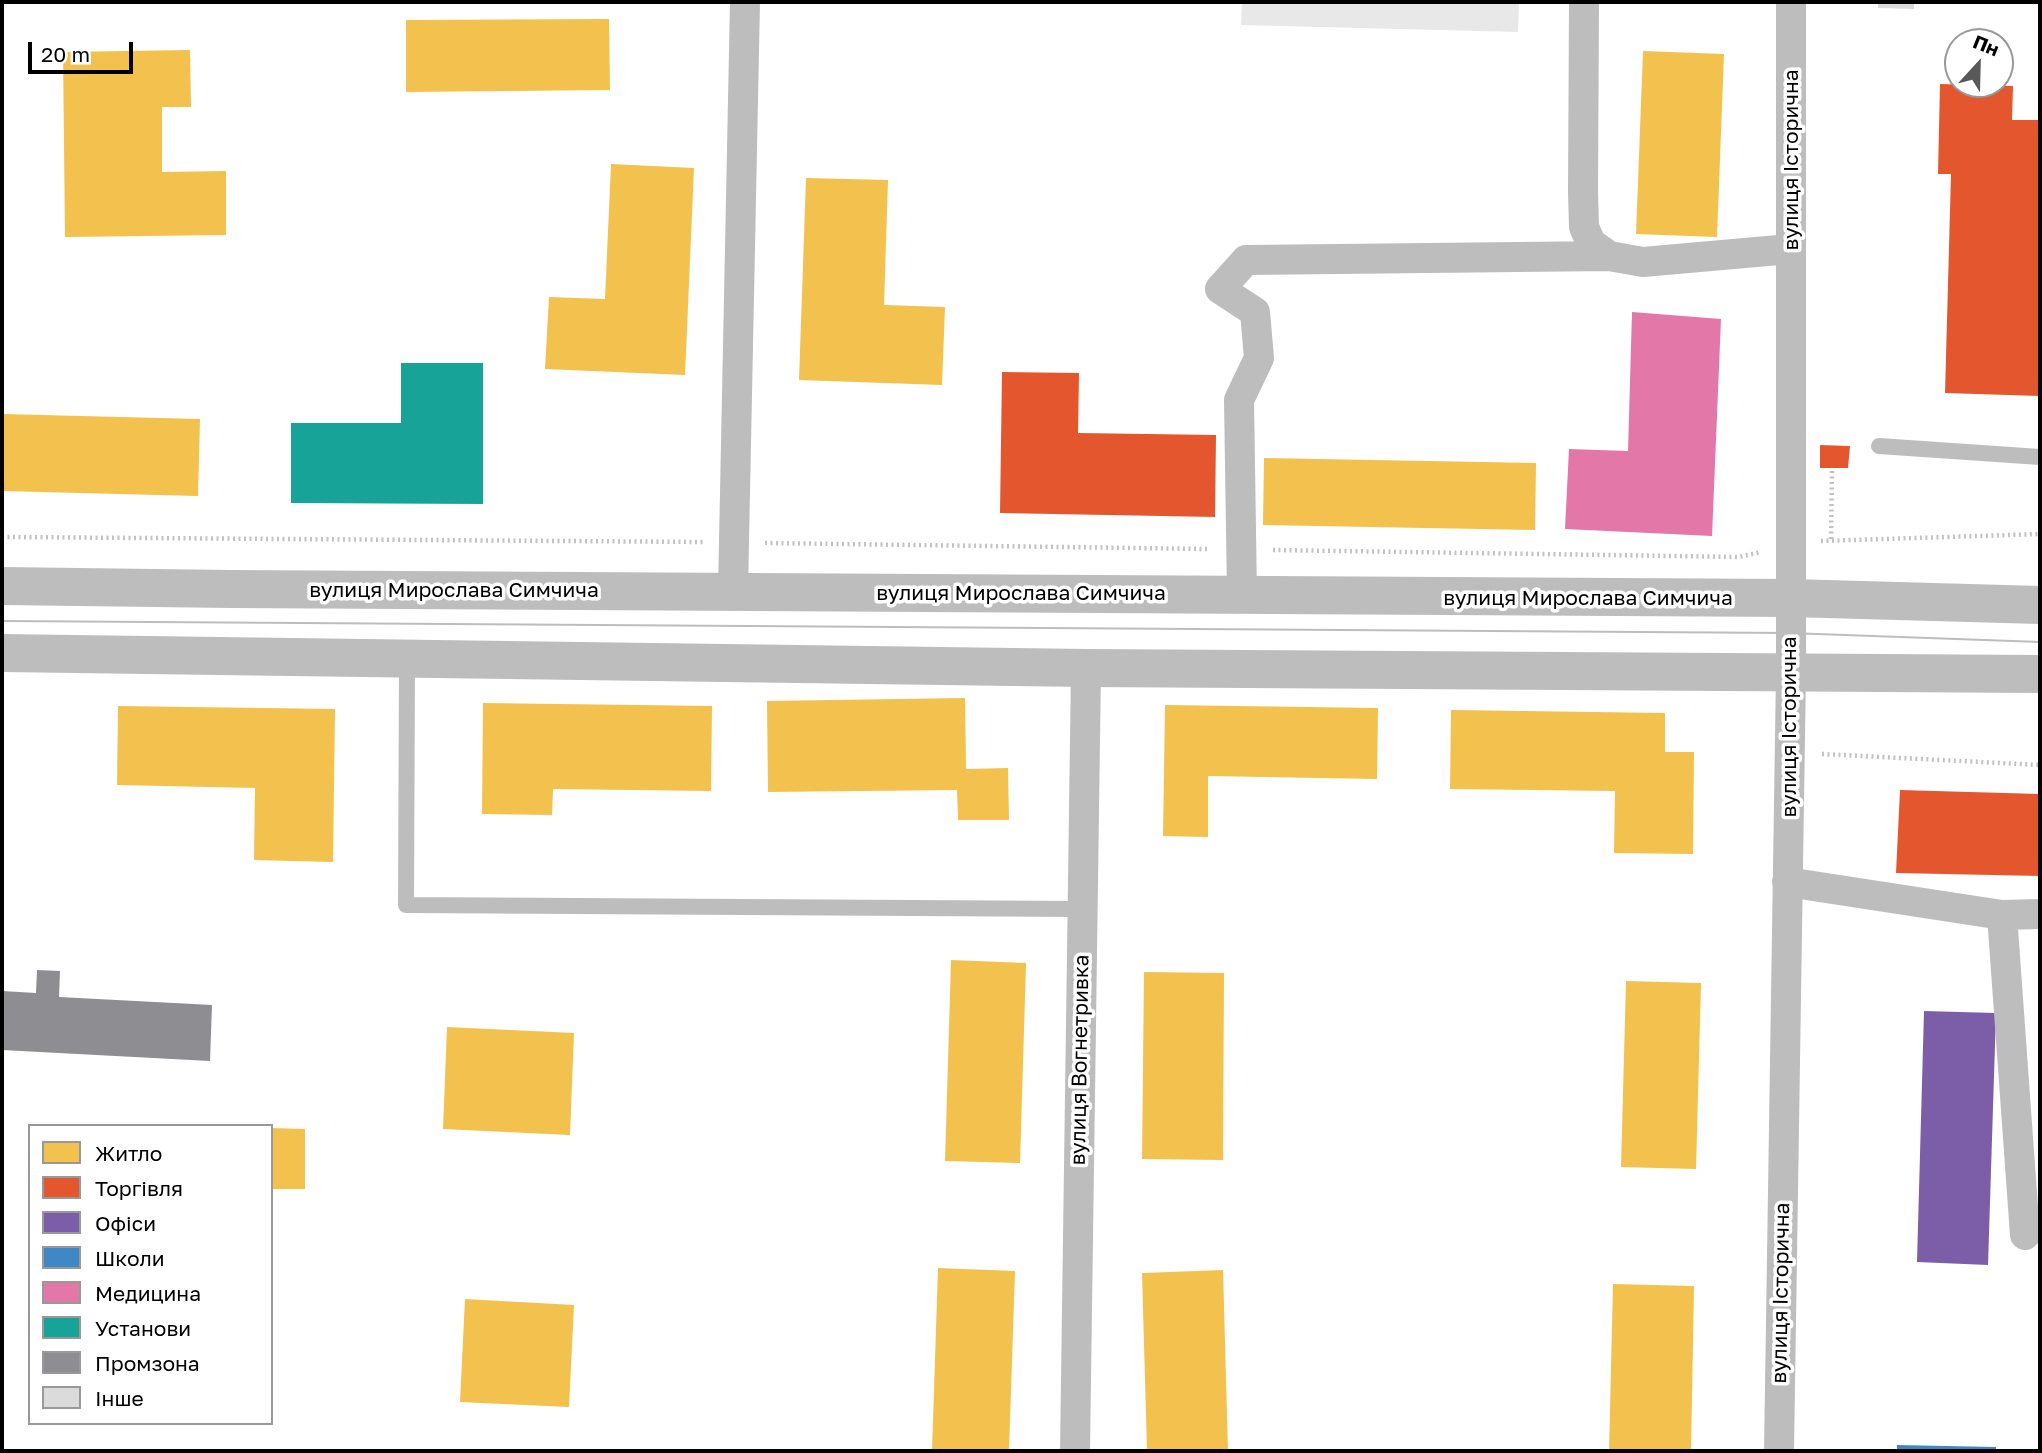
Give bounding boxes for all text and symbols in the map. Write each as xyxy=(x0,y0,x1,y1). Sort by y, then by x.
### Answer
scale bar xyxy=(32,28,136,72)
north arrow xyxy=(1944,28,2014,98)
text: Пн xyxy=(1970,29,2003,60)
text: 20 m xyxy=(41,41,90,67)
street label: вулиця Історична xyxy=(1778,69,1804,251)
street label: вулиця Мирослава Симчича xyxy=(309,577,599,603)
street label: вулиця Мирослава Симчича xyxy=(876,580,1166,606)
street label: вулиця Мирослава Симчича xyxy=(1443,585,1733,611)
street label: вулиця Історична xyxy=(1776,636,1802,818)
street label: вулиця Вогнетривка xyxy=(1066,954,1094,1166)
legend xyxy=(28,1124,273,1425)
text: Житло xyxy=(95,1140,162,1166)
text: Торгівля xyxy=(95,1175,183,1201)
street label: вулиця Історична xyxy=(1767,1202,1795,1384)
text: Офіси xyxy=(95,1210,156,1236)
text: Школи xyxy=(95,1245,165,1271)
text: Медицина xyxy=(95,1280,201,1306)
text: Установи xyxy=(95,1315,191,1341)
text: Промзона xyxy=(95,1350,200,1376)
text: Інше xyxy=(95,1385,144,1411)

